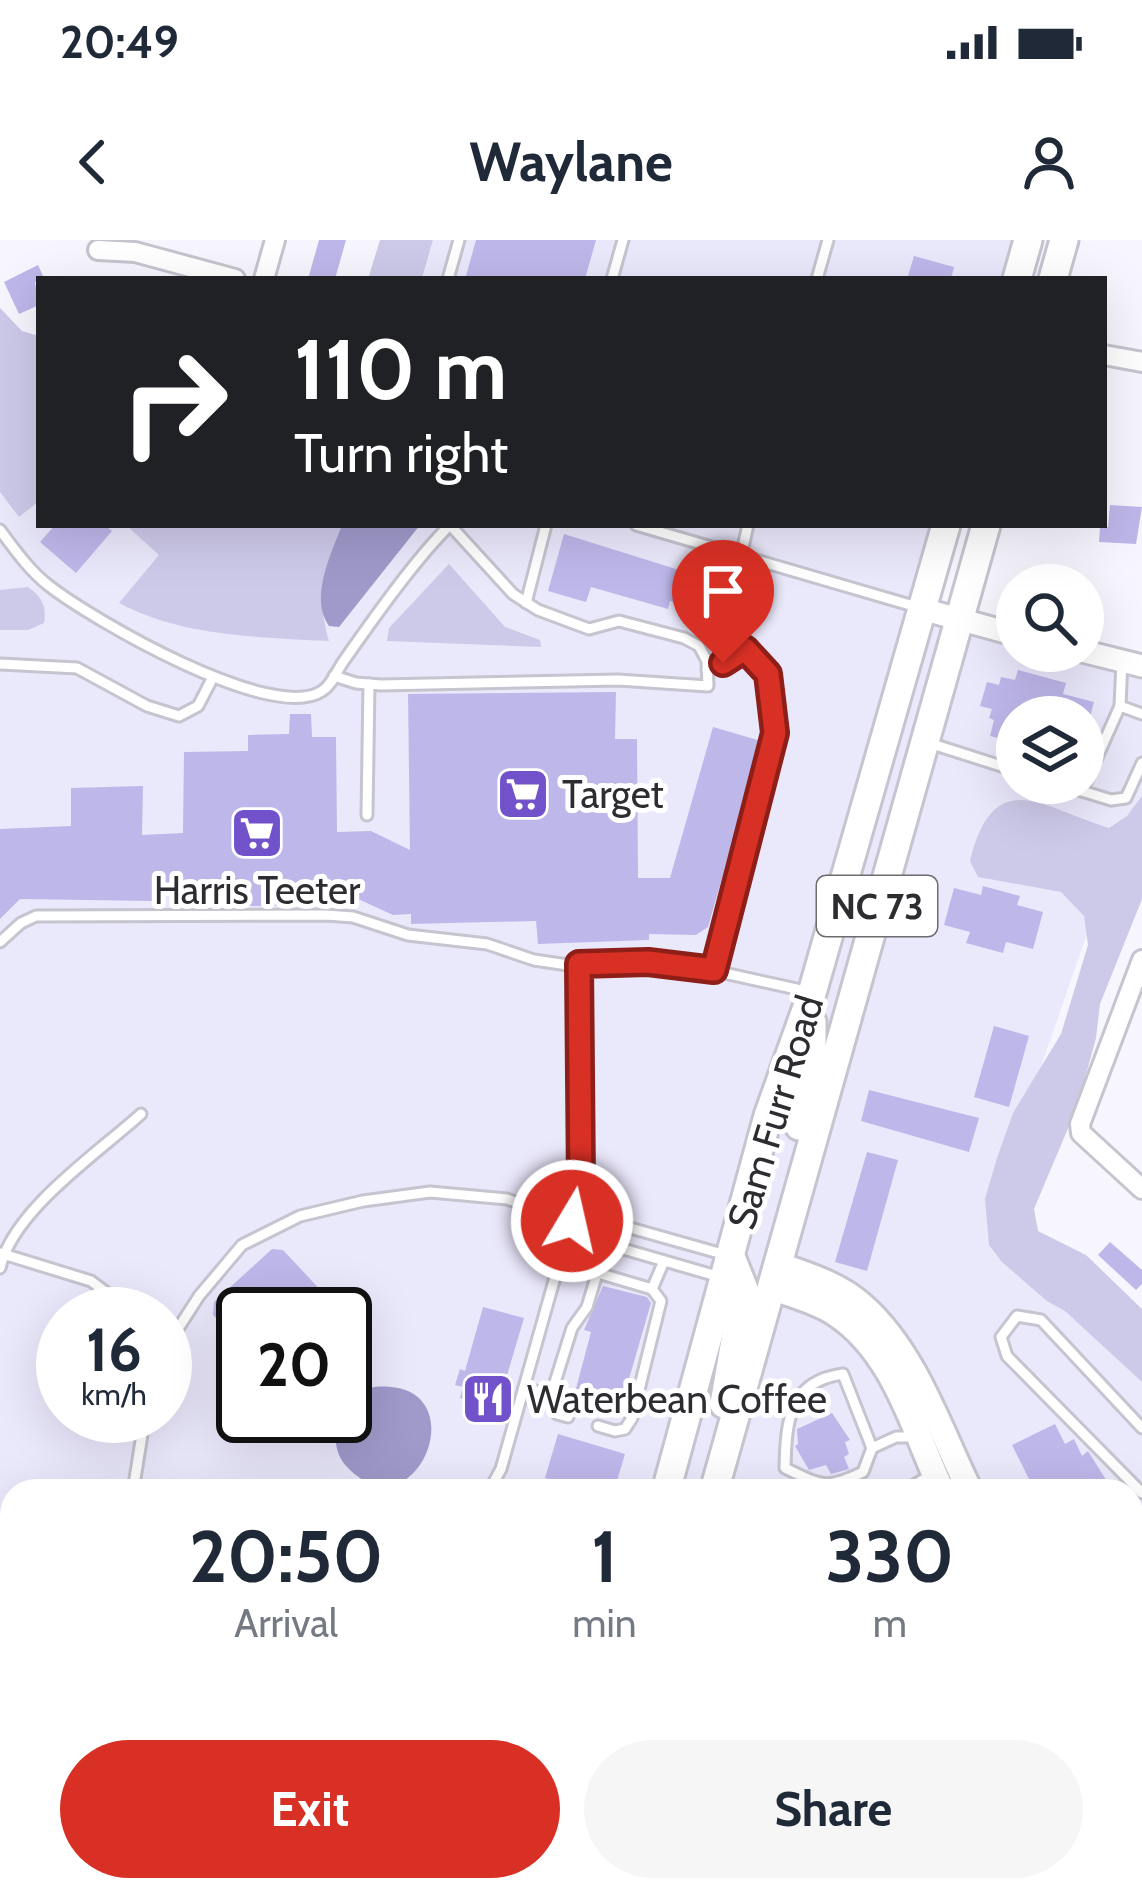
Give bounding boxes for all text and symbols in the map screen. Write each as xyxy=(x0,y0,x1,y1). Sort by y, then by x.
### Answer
text: 20:49 xyxy=(60,15,179,69)
icon: back xyxy=(60,129,126,195)
text: Waylane xyxy=(469,129,673,195)
icon: person xyxy=(1016,129,1082,195)
text: 110 m xyxy=(294,318,507,420)
icon: right xyxy=(96,324,252,480)
text: Turn right xyxy=(294,420,508,486)
pin xyxy=(672,540,774,663)
icon: arrive xyxy=(690,558,756,624)
map controls xyxy=(996,564,1104,804)
button: search xyxy=(996,564,1104,672)
button: layers xyxy=(996,696,1104,804)
supermarket icon: Target xyxy=(495,766,551,822)
place label: Target xyxy=(562,770,664,818)
supermarket icon: Harris Teeter xyxy=(229,805,285,861)
place label: Harris Teeter xyxy=(154,866,361,914)
road number: NC 73 xyxy=(817,876,937,936)
street label: Sam Furr Road xyxy=(717,989,833,1235)
position arrow xyxy=(509,1158,635,1284)
speed limit sign: 20 xyxy=(216,1287,372,1443)
text: 16 xyxy=(86,1313,142,1386)
restaurant icon: Waterbean Coffee xyxy=(460,1371,516,1427)
place label: Waterbean Coffee xyxy=(527,1375,827,1423)
text: km/h xyxy=(81,1376,147,1413)
text: 20:50 xyxy=(189,1513,383,1600)
text: 1 xyxy=(591,1513,618,1600)
text: 330 xyxy=(826,1513,954,1600)
text: Arrival xyxy=(234,1599,338,1647)
text: min xyxy=(572,1599,637,1647)
text: m xyxy=(873,1599,907,1647)
button: Exit xyxy=(60,1740,560,1878)
button: Share xyxy=(584,1740,1083,1878)

